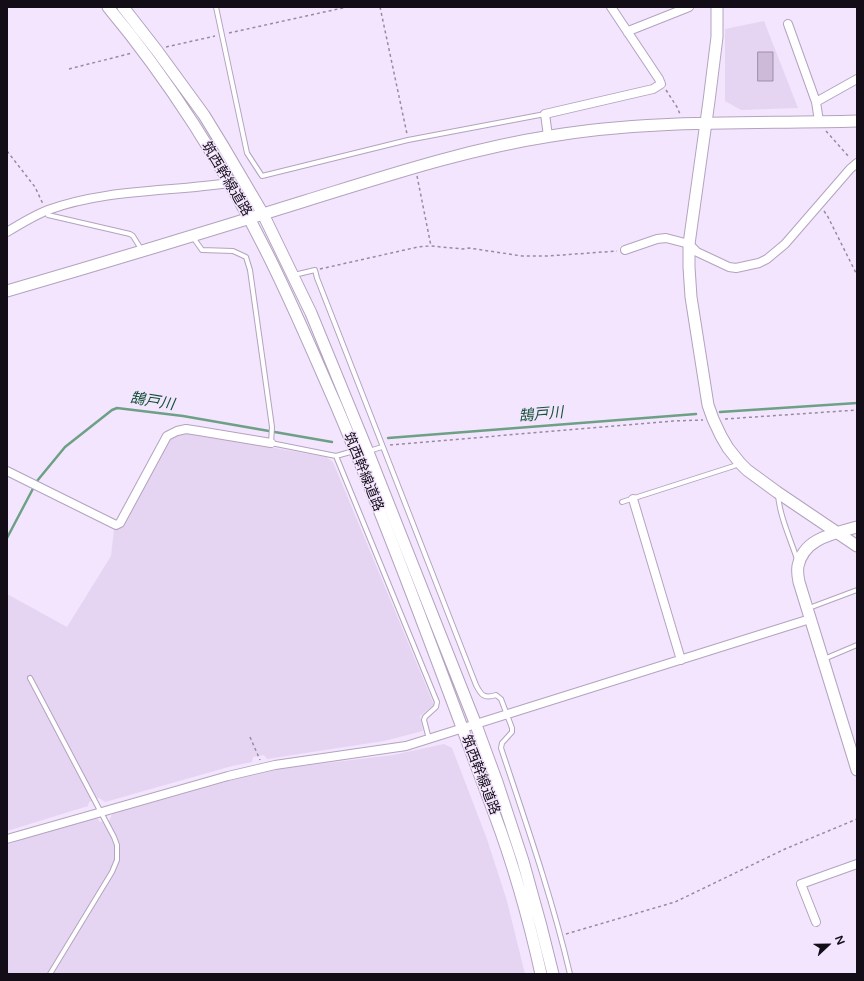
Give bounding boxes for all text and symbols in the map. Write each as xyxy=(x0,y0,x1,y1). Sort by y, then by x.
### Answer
street label: 筑西幹線道路 xyxy=(197,139,255,219)
water label: 鵠戸川 xyxy=(128,390,176,414)
water label: 鵠戸川 xyxy=(518,404,564,426)
street label: 筑西幹線道路 xyxy=(339,430,387,514)
street label: 筑西幹線道路 xyxy=(457,733,503,817)
north arrow xyxy=(808,925,848,965)
text: N xyxy=(832,934,847,947)

